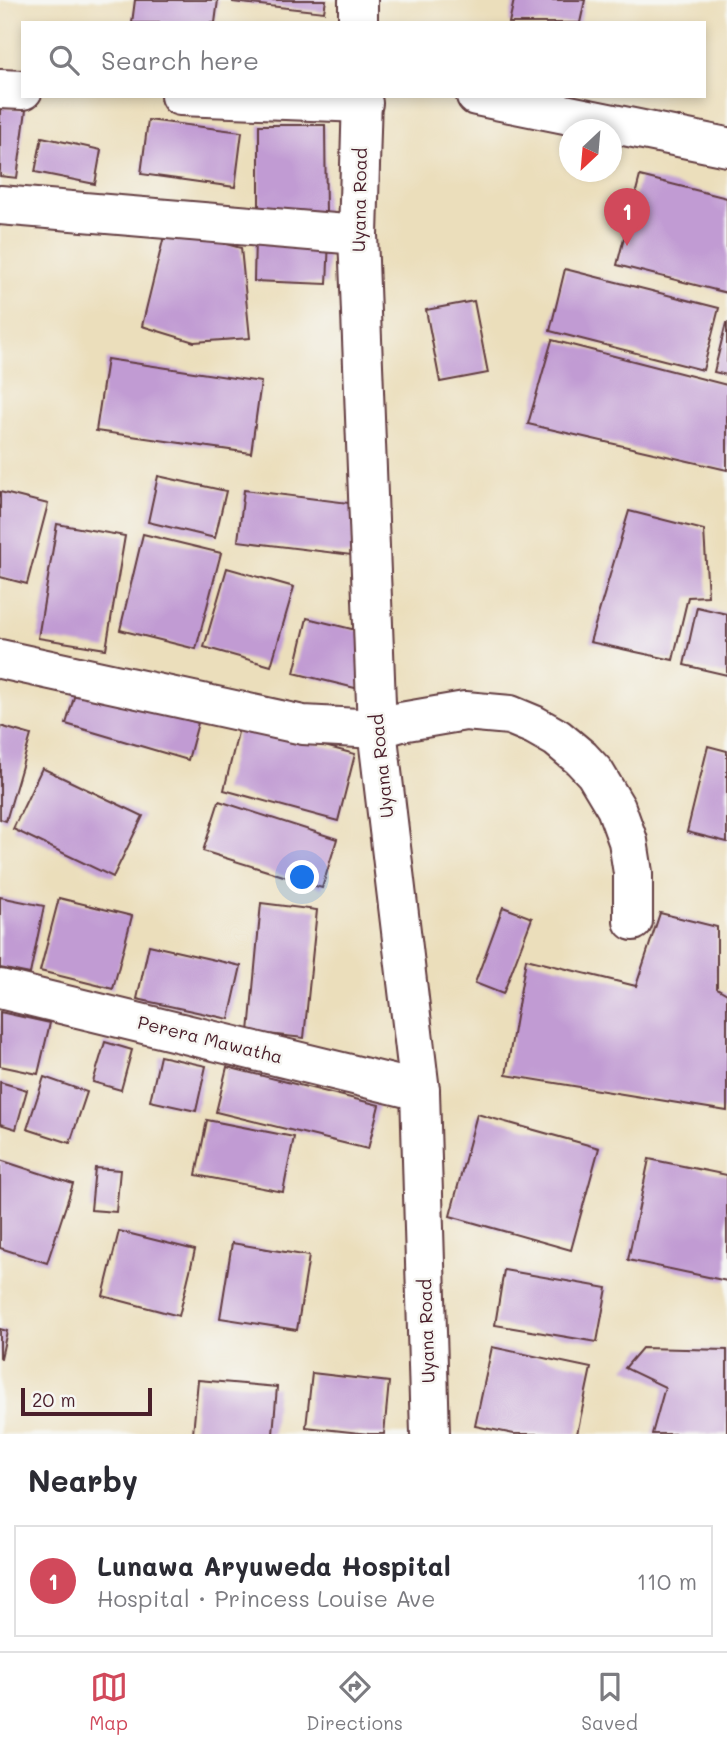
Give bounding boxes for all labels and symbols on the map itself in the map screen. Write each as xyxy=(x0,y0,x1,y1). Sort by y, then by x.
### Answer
north arrow xyxy=(559,119,622,182)
street label: Uyana Road xyxy=(346,148,372,252)
pin: 1 xyxy=(604,188,650,246)
street label: Uyana Road xyxy=(364,713,398,819)
your location xyxy=(285,860,319,894)
street label: Perera Mawatha xyxy=(135,1009,285,1069)
street label: Uyana Road xyxy=(412,1278,440,1384)
scale bar xyxy=(21,1385,152,1417)

